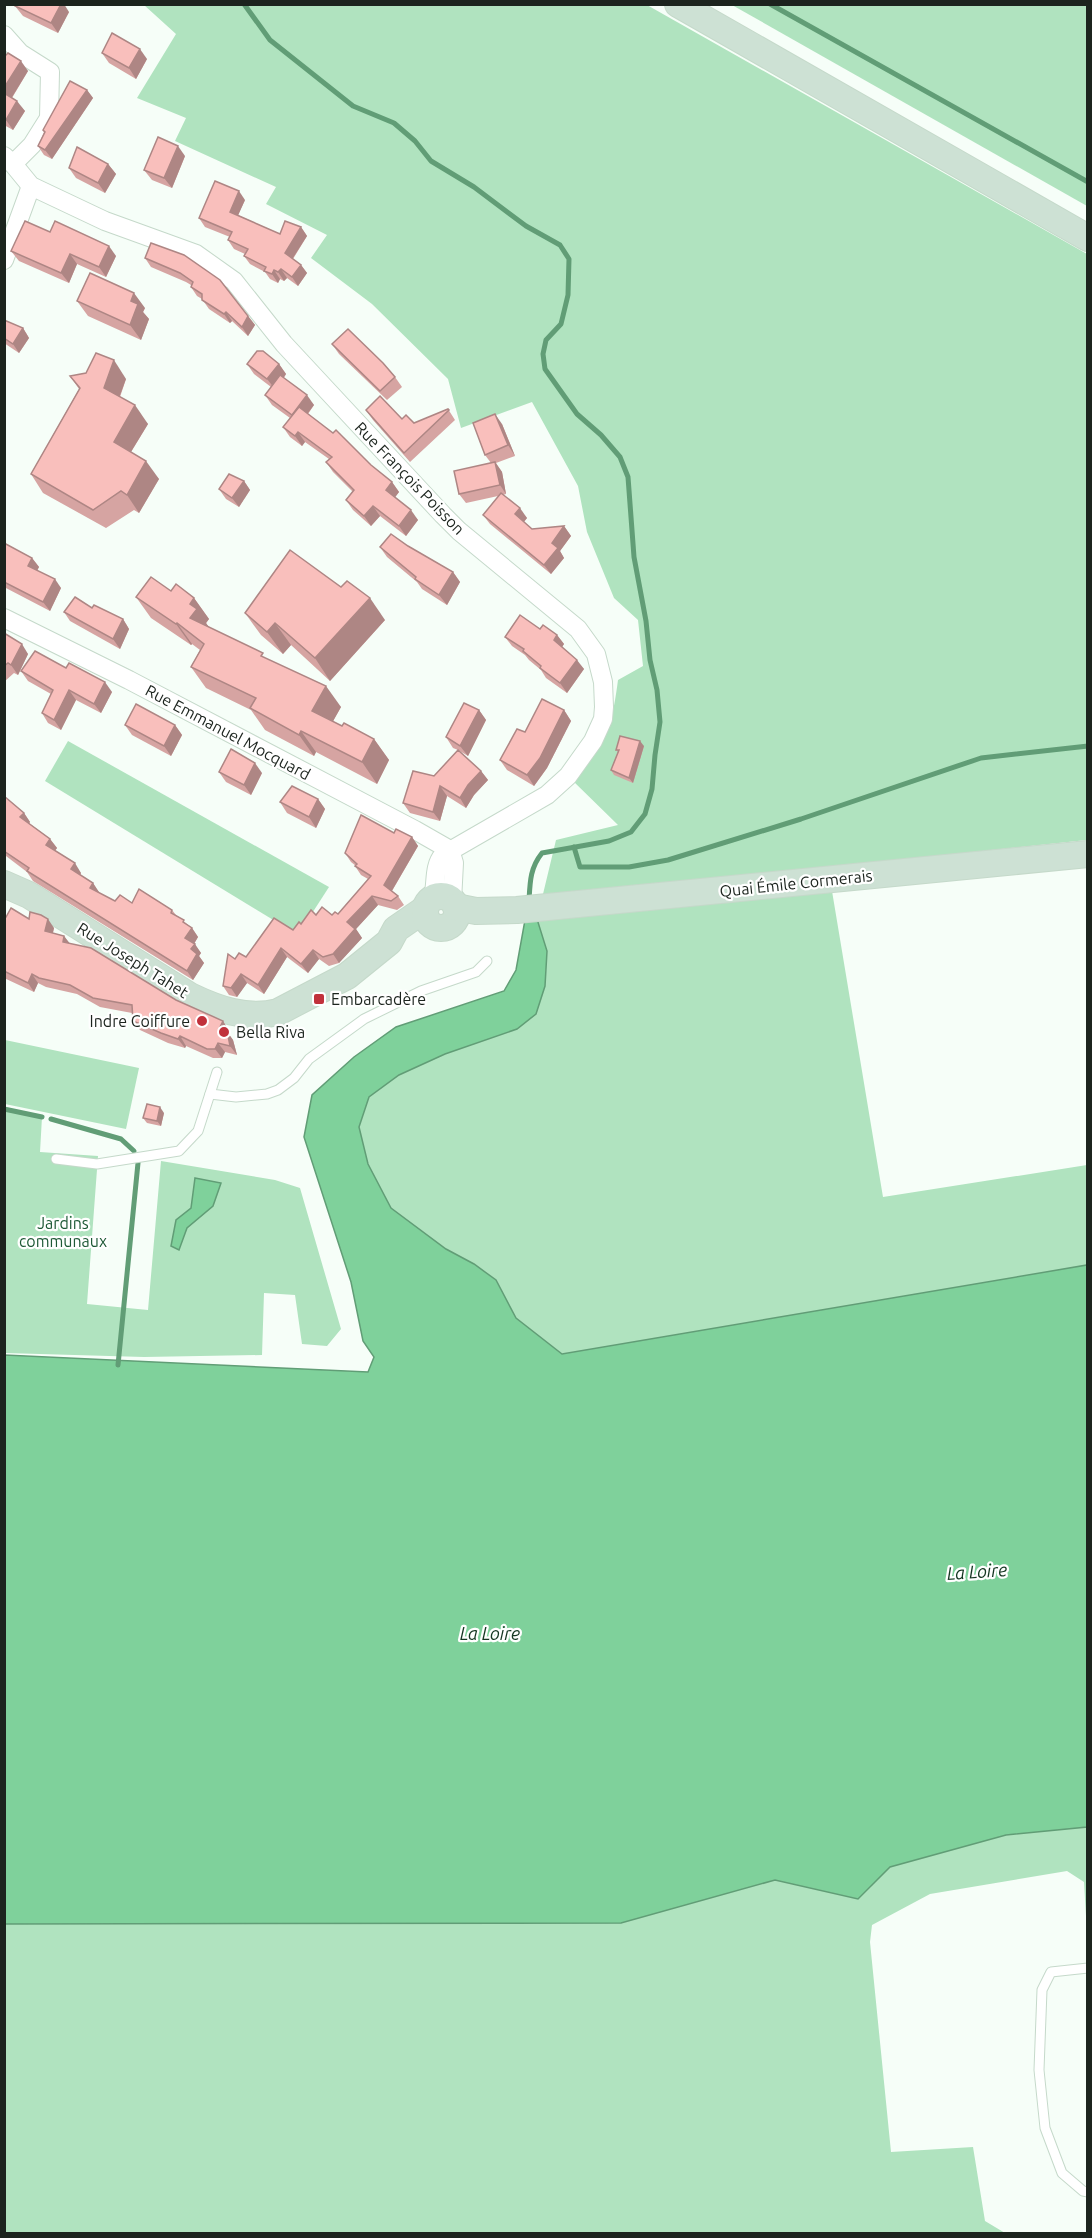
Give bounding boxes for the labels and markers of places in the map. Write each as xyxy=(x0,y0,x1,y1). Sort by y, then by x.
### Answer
place label: Embarcadère xyxy=(331,990,426,1008)
marker: Embarcadère xyxy=(312,992,326,1006)
place label: Indre Coiffure xyxy=(90,1012,190,1030)
marker: Indre Coiffure xyxy=(195,1014,209,1028)
place label: Bella Riva xyxy=(236,1023,305,1041)
marker: Bella Riva xyxy=(217,1025,231,1039)

